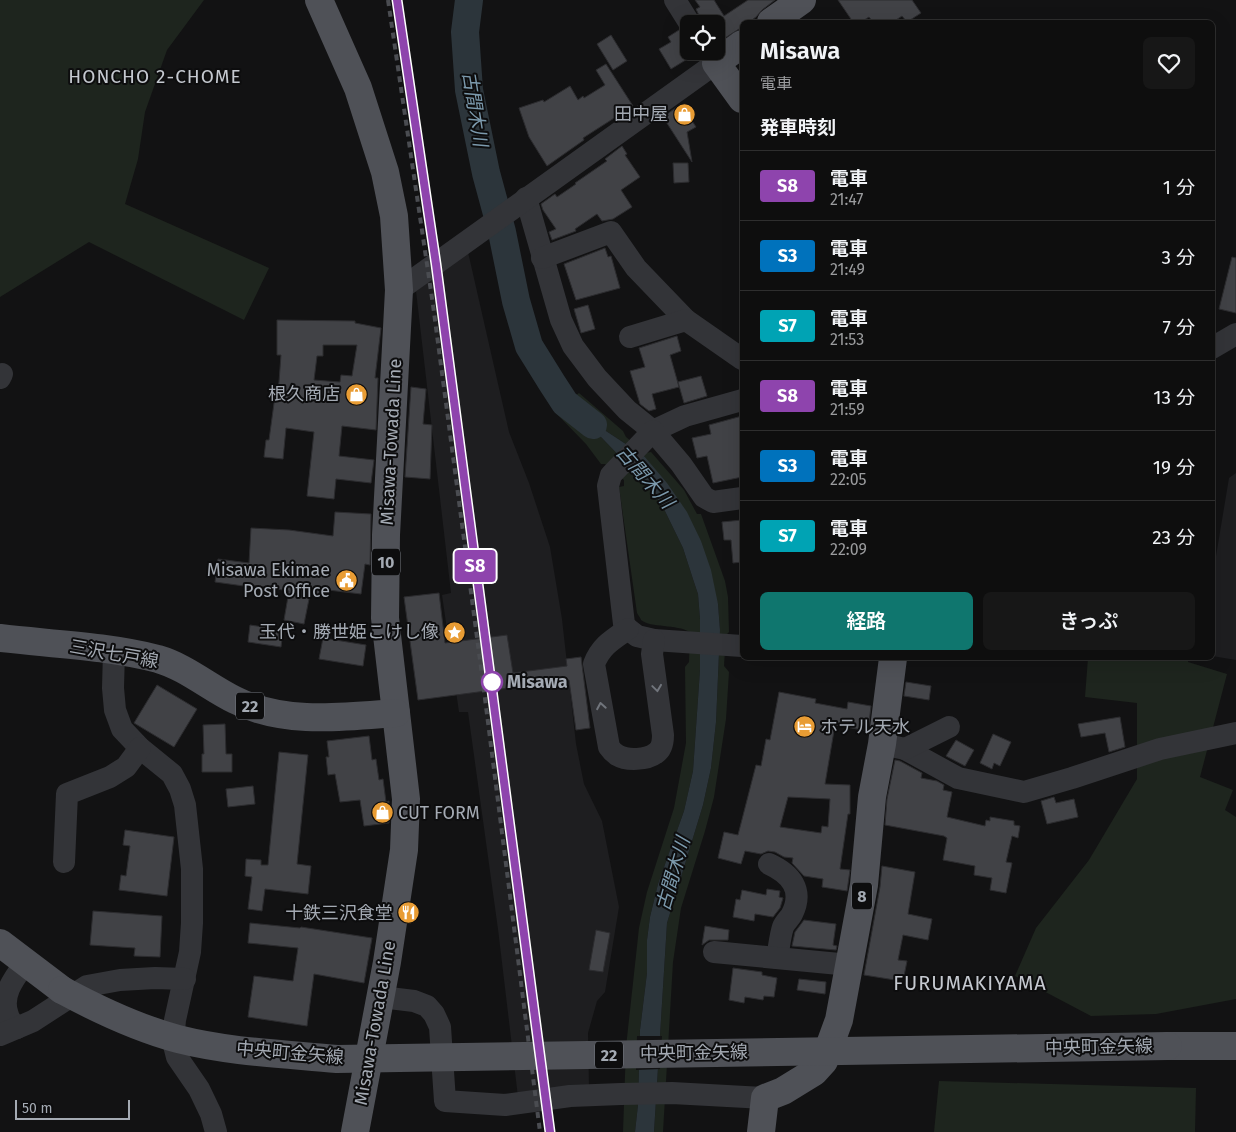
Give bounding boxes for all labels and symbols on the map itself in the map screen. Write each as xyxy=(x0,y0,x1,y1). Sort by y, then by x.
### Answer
district label: HONCHO 2-CHOME xyxy=(68,65,242,88)
water label: 古間木川 xyxy=(458,70,493,150)
shop icon: 田中屋 xyxy=(672,102,696,126)
place label: 田中屋 xyxy=(614,103,668,125)
street label: Misawa-Towada Line xyxy=(376,358,406,526)
shop icon: 根久商店 xyxy=(344,382,368,406)
place label: 根久商店 xyxy=(268,383,340,405)
water label: 古間木川 xyxy=(611,441,680,515)
road number: 10 xyxy=(372,548,400,576)
line badge: S8 xyxy=(452,550,498,582)
place label: Misawa Ekimae Post Office xyxy=(207,559,330,602)
public building icon: Misawa Ekimae Post Office xyxy=(334,568,358,592)
place icon: 玉代・勝世姫こけし像 xyxy=(443,620,467,644)
place label: 玉代・勝世姫こけし像 xyxy=(259,621,439,643)
street label: 三沢七戸線 xyxy=(68,635,160,673)
marker: Misawa xyxy=(481,671,503,693)
place label: Misawa xyxy=(507,671,568,693)
one-way arrow xyxy=(651,684,662,692)
road number: 22 xyxy=(236,692,264,719)
one-way arrow xyxy=(596,701,607,710)
hotel icon: ホテル天水 xyxy=(792,715,816,739)
place label: ホテル天水 xyxy=(820,716,910,738)
shop icon: CUT FORM xyxy=(370,801,394,825)
place label: CUT FORM xyxy=(398,802,480,824)
water label: 古間木川 xyxy=(651,832,695,914)
road number: 8 xyxy=(852,882,872,909)
restaurant icon: 十鉄三沢食堂 xyxy=(397,901,421,925)
place label: 十鉄三沢食堂 xyxy=(285,902,393,924)
street label: Misawa-Towada Line xyxy=(350,939,400,1107)
district label: FURUMAKIYAMA xyxy=(893,971,1047,995)
street label: 中央町金矢線 xyxy=(1045,1035,1153,1059)
street label: 中央町金矢線 xyxy=(235,1037,345,1069)
street label: 中央町金矢線 xyxy=(640,1041,748,1065)
road number: 22 xyxy=(595,1042,623,1068)
scale bar xyxy=(15,1097,130,1120)

